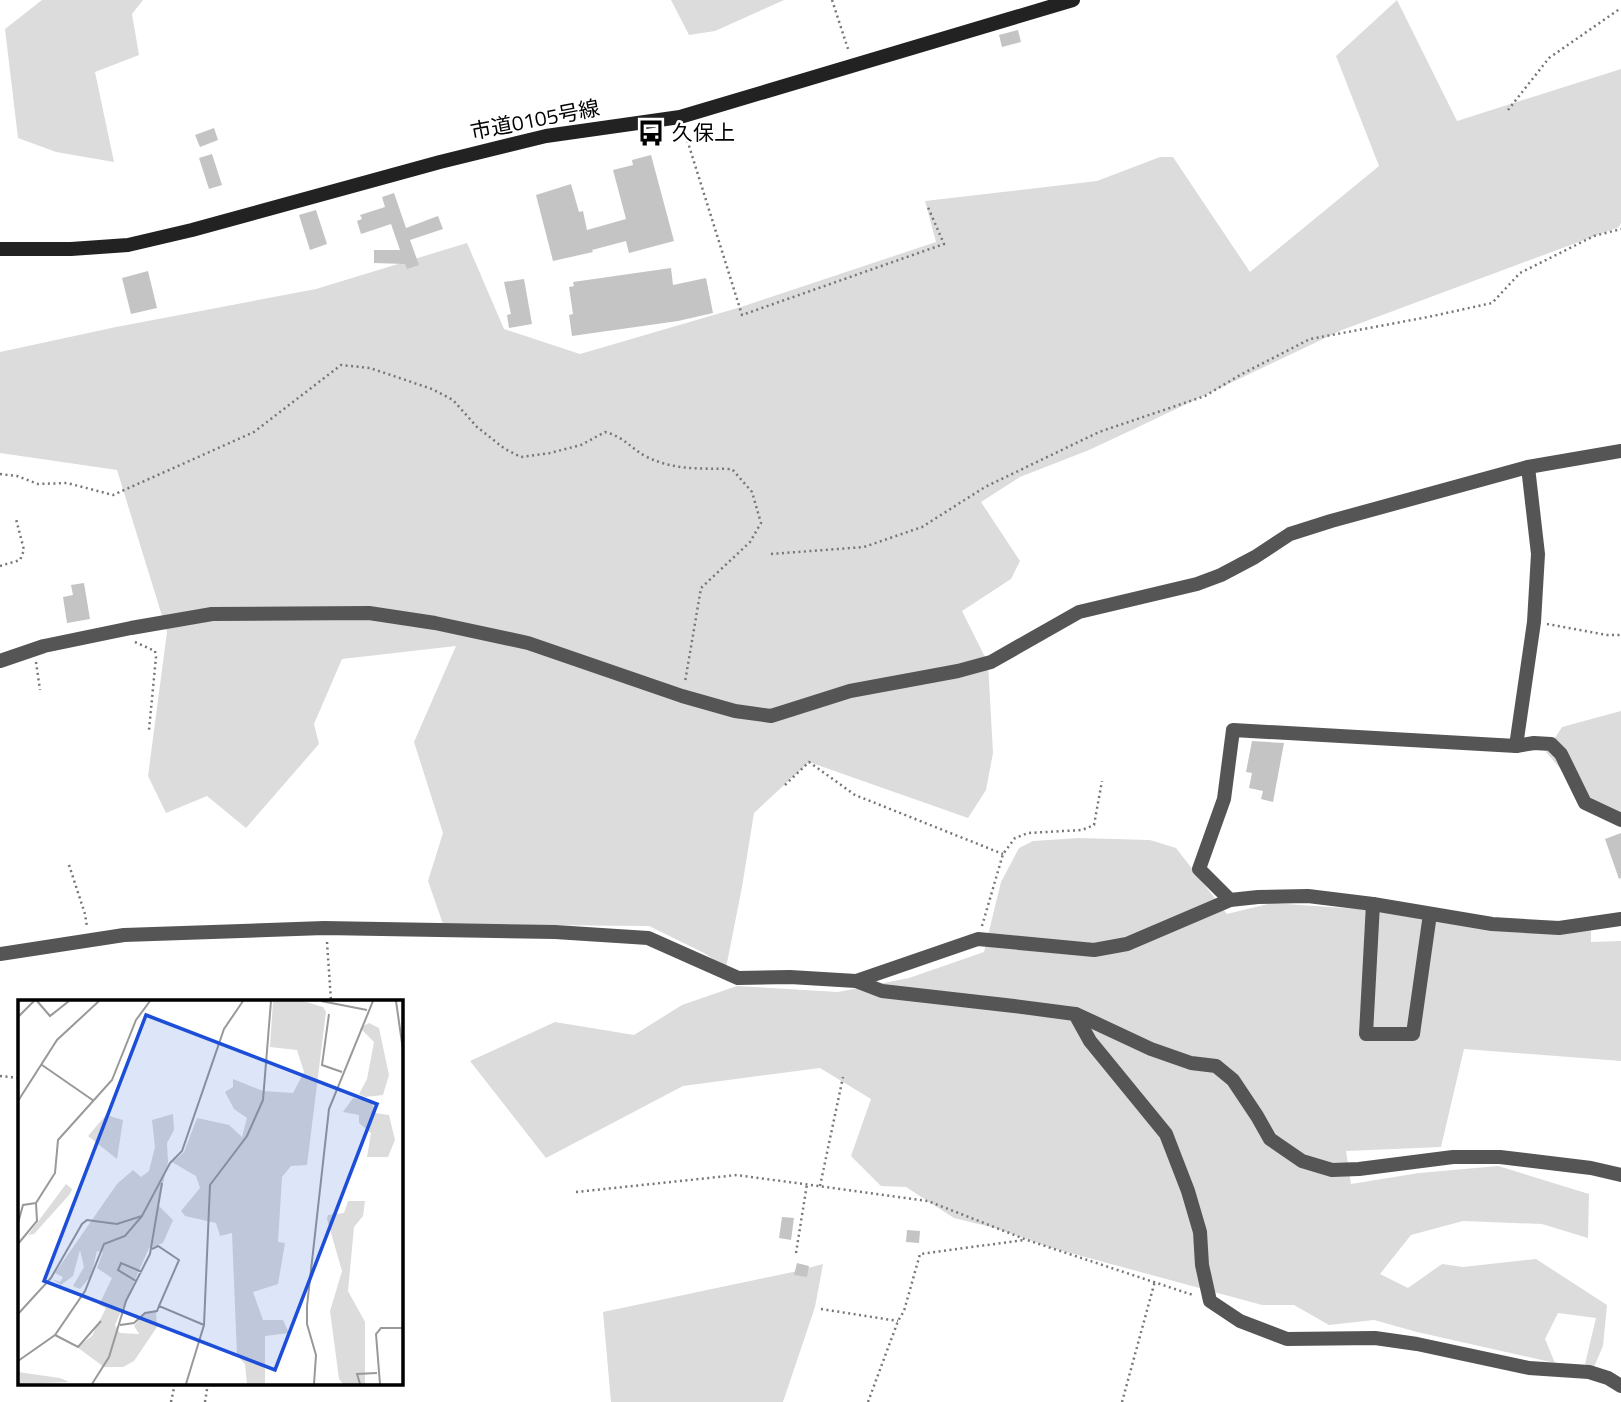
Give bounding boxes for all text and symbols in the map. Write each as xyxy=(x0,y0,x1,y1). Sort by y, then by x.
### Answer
street label: 市道0105号線 xyxy=(467,91,602,147)
place label: 久保上 xyxy=(672,116,735,148)
bus stop icon: 久保上 xyxy=(636,118,666,148)
inset map xyxy=(18,1000,402,1384)

